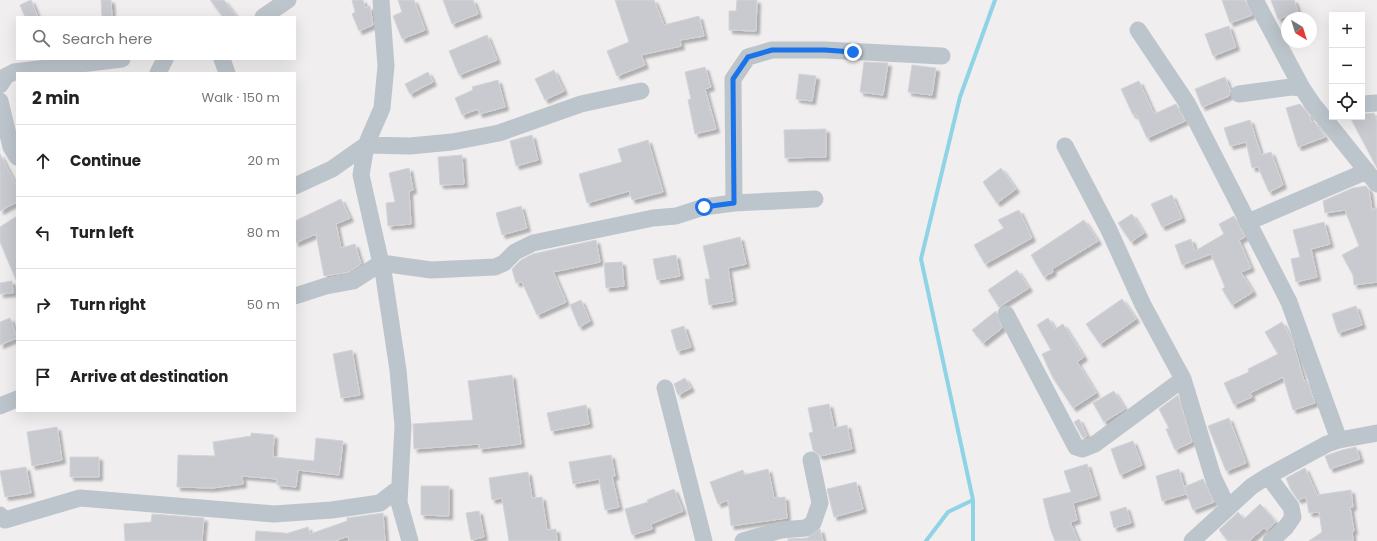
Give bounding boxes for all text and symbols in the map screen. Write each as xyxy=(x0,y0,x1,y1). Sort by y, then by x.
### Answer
north arrow xyxy=(1281,12,1317,48)
map controls xyxy=(1329,12,1365,120)
button: + xyxy=(1329,12,1365,48)
search box xyxy=(16,16,296,60)
icon: search xyxy=(30,27,52,49)
text: Search here xyxy=(62,28,152,49)
route end xyxy=(844,43,862,61)
button: − xyxy=(1329,48,1365,84)
button: locate xyxy=(1329,84,1365,120)
text: 2 min xyxy=(32,86,80,110)
text: Walk · 150 m xyxy=(202,88,280,107)
icon: ahead xyxy=(32,150,54,172)
text: Continue xyxy=(70,150,141,171)
text: 20 m xyxy=(247,151,280,170)
route start xyxy=(695,198,713,216)
icon: left xyxy=(32,222,54,244)
text: Turn left xyxy=(70,222,134,243)
text: 80 m xyxy=(247,223,280,242)
icon: right xyxy=(32,294,54,316)
text: Turn right xyxy=(70,294,146,315)
text: 50 m xyxy=(247,295,280,314)
icon: arrive xyxy=(32,366,54,388)
text: Arrive at destination xyxy=(70,366,228,387)

